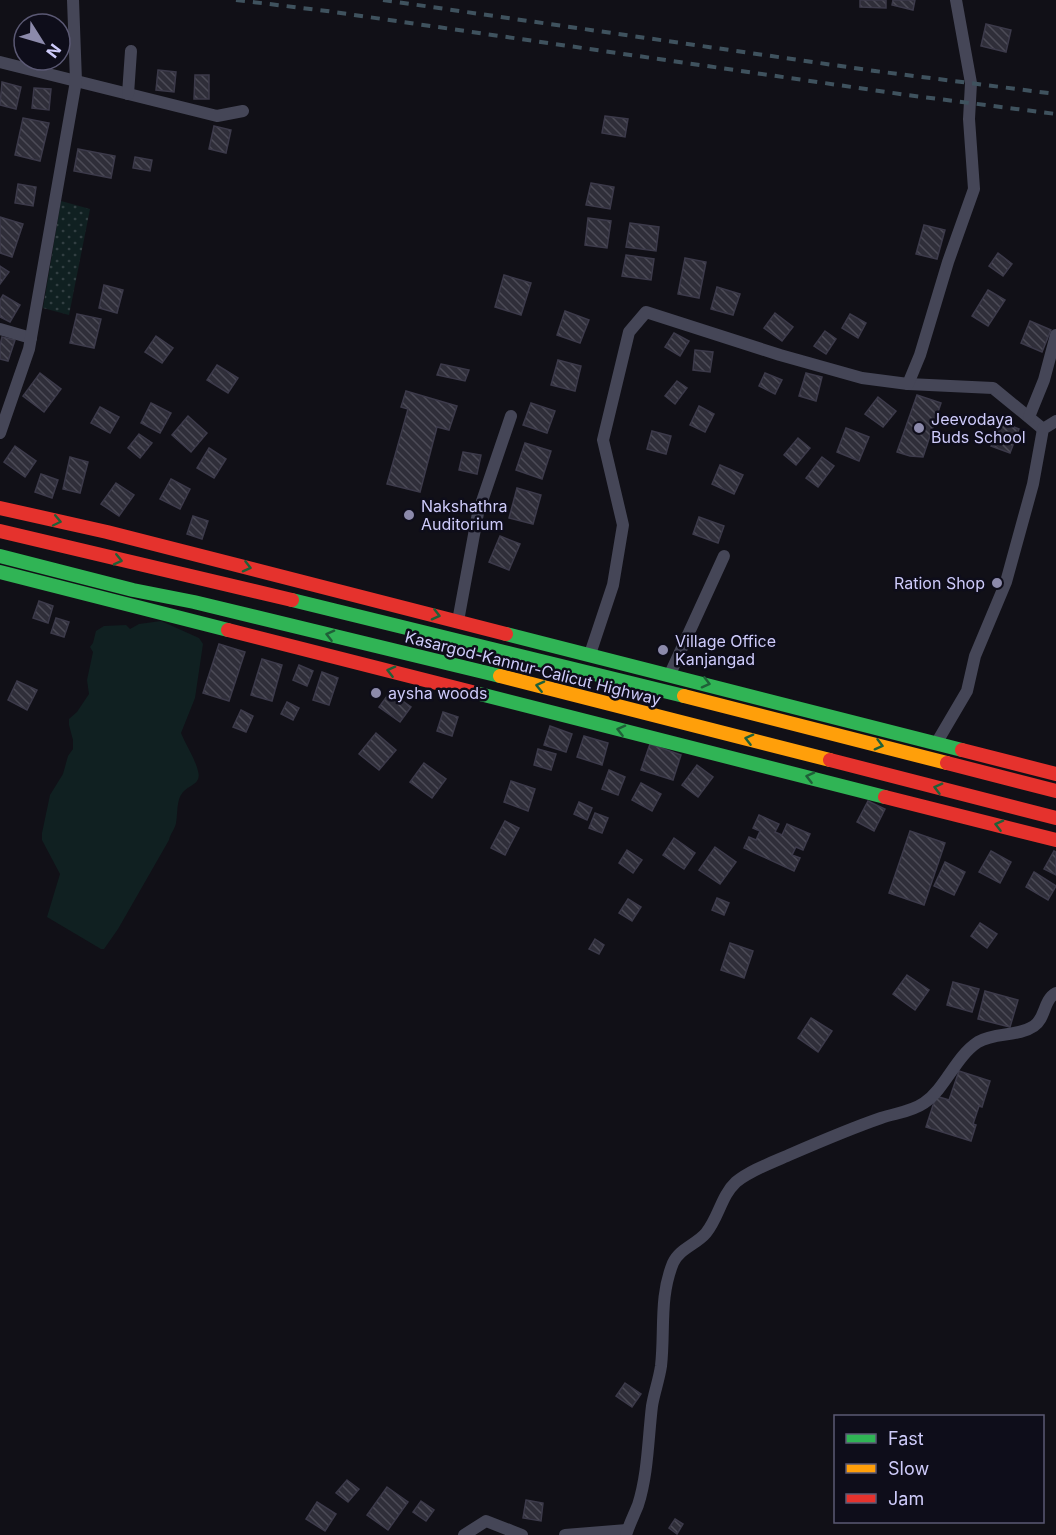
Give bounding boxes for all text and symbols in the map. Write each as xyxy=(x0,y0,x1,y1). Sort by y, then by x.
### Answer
north arrow xyxy=(12,12,72,72)
text: N xyxy=(42,40,66,62)
place label: Jeevodaya Buds School xyxy=(931,409,1026,447)
marker: Jeevodaya Buds School xyxy=(912,421,926,435)
place label: Nakshathra Auditorium xyxy=(421,496,507,534)
marker: Nakshathra Auditorium xyxy=(402,508,416,522)
one-way arrow xyxy=(52,514,62,527)
one-way arrow xyxy=(113,552,123,565)
one-way arrow xyxy=(241,560,251,572)
place label: Ration Shop xyxy=(894,573,985,593)
marker: Ration Shop xyxy=(990,576,1004,590)
one-way arrow xyxy=(430,607,440,620)
street label: Kasargod-Kannur-Calicut Highway xyxy=(403,626,663,710)
one-way arrow xyxy=(326,629,336,642)
place label: Village Office Kanjangad xyxy=(675,631,776,669)
marker: Village Office Kanjangad xyxy=(656,643,670,657)
one-way arrow xyxy=(387,666,397,679)
one-way arrow xyxy=(701,676,711,689)
one-way arrow xyxy=(535,681,545,694)
place label: aysha woods xyxy=(388,683,487,703)
marker: aysha woods xyxy=(369,686,383,700)
one-way arrow xyxy=(616,724,626,737)
one-way arrow xyxy=(745,734,755,747)
one-way arrow xyxy=(873,738,884,750)
one-way arrow xyxy=(805,772,815,785)
one-way arrow xyxy=(934,782,944,795)
one-way arrow xyxy=(994,820,1004,833)
legend xyxy=(834,1415,1044,1523)
text: Fast xyxy=(888,1428,924,1449)
text: Slow xyxy=(888,1458,929,1479)
text: Jam xyxy=(888,1488,924,1509)

